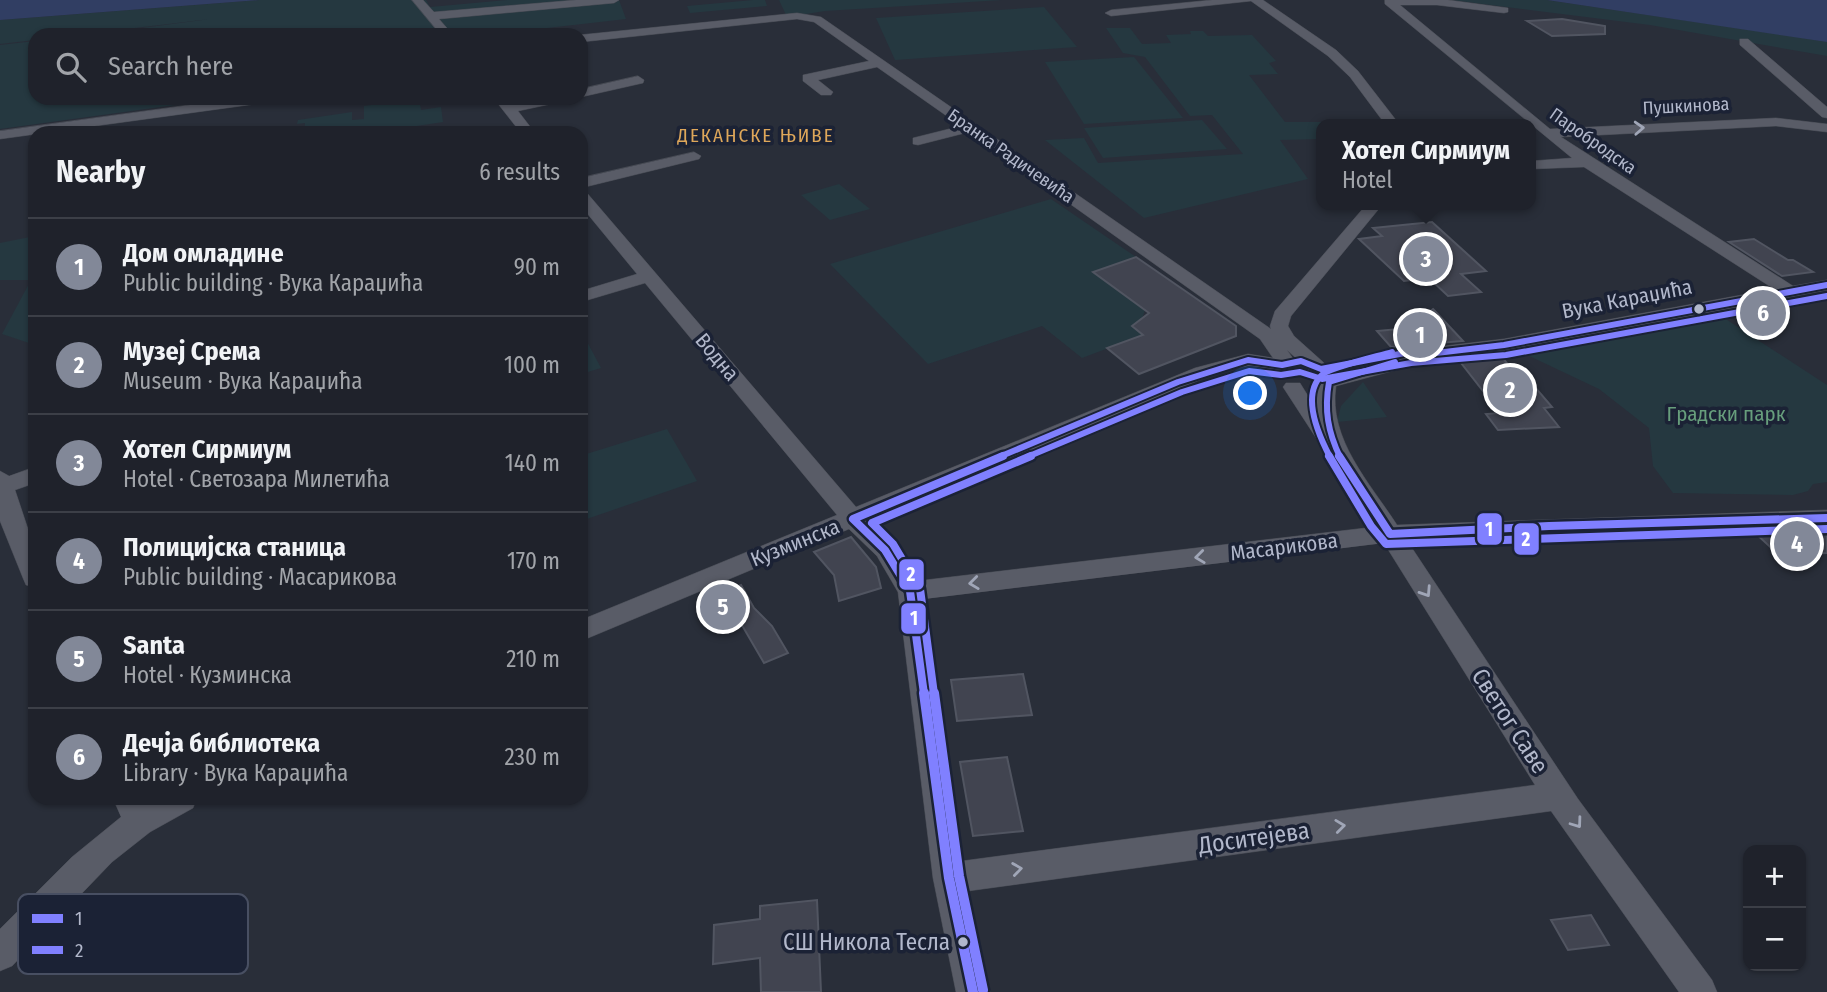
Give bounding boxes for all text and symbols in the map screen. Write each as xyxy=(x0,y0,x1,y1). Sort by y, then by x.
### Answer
search box xyxy=(28,28,588,105)
icon: search xyxy=(52,48,90,86)
text: Search here xyxy=(108,51,233,82)
street label: Пушкинова xyxy=(1642,93,1730,119)
street label: Паробродска xyxy=(1545,103,1641,179)
street label: Бранка Радичевића xyxy=(943,104,1079,208)
popup xyxy=(1316,119,1536,210)
one-way arrow xyxy=(1634,121,1645,136)
district label: ДЕКАНСКЕ ЊИВЕ xyxy=(676,124,835,147)
text: Хотел Сирмиум xyxy=(1342,135,1510,166)
text: Nearby xyxy=(56,154,145,190)
text: 6 results xyxy=(479,158,560,186)
text: Hotel xyxy=(1342,166,1393,194)
pin: 3 xyxy=(1403,233,1449,285)
text: Дом омладине xyxy=(123,238,284,269)
text: 1 xyxy=(74,253,84,281)
text: 90 m xyxy=(514,253,560,281)
text: Public building · Вука Караџића xyxy=(123,269,423,297)
street label: Вука Караџића xyxy=(1560,274,1694,324)
pin: 6 xyxy=(1740,287,1786,339)
unlabelled marker xyxy=(1692,302,1706,316)
pin: 1 xyxy=(1397,309,1443,361)
street label: Водна xyxy=(690,328,744,386)
text: Музеј Срема xyxy=(123,336,261,367)
text: 2 xyxy=(74,351,84,379)
text: 100 m xyxy=(504,351,560,379)
pin: 2 xyxy=(1487,364,1533,416)
text: Museum · Вука Караџића xyxy=(123,367,363,395)
your location xyxy=(1233,376,1267,410)
park label: Градски парк xyxy=(1667,401,1786,427)
text: Хотел Сирмиум xyxy=(123,434,291,465)
text: 3 xyxy=(74,449,84,477)
text: 140 m xyxy=(505,449,560,477)
text: Hotel · Светозара Милетића xyxy=(123,465,390,493)
line badge: 1 xyxy=(1476,512,1503,546)
street label: Кузминска xyxy=(747,513,843,573)
text: 1 xyxy=(1485,518,1493,541)
pin: 4 xyxy=(1774,518,1820,570)
line badge: 2 xyxy=(1513,522,1540,556)
street label: Масарикова xyxy=(1229,528,1339,566)
text: 2 xyxy=(1521,528,1531,551)
text: Полицијска станица xyxy=(123,532,346,563)
text: 4 xyxy=(73,547,85,575)
text: 170 m xyxy=(507,547,560,575)
one-way arrow xyxy=(1194,549,1206,564)
line badge: 2 xyxy=(898,558,925,591)
text: Public building · Масарикова xyxy=(123,563,397,591)
text: 2 xyxy=(906,563,916,586)
one-way arrow xyxy=(968,576,980,591)
pin: 5 xyxy=(700,581,746,633)
one-way arrow xyxy=(1418,584,1431,597)
line badge: 1 xyxy=(900,602,927,635)
text: 1 xyxy=(910,607,918,630)
text: Santa xyxy=(123,630,185,661)
text: 5 xyxy=(73,645,85,673)
text: 210 m xyxy=(506,645,560,673)
text: Hotel · Кузминска xyxy=(123,661,292,689)
street label: Светог Саве xyxy=(1466,663,1554,779)
text: Дечја библиотека xyxy=(123,728,320,759)
text: 6 xyxy=(73,743,85,771)
text: 230 m xyxy=(504,743,560,771)
text: Library · Вука Караџића xyxy=(123,759,348,787)
street label: Доситејева xyxy=(1196,816,1311,860)
one-way arrow xyxy=(1569,816,1582,828)
one-way arrow xyxy=(1334,819,1346,834)
map controls xyxy=(1743,845,1806,971)
button: + xyxy=(1743,845,1806,908)
one-way arrow xyxy=(1011,862,1023,877)
legend xyxy=(18,894,248,974)
text: 1 xyxy=(75,907,82,930)
button: − xyxy=(1743,908,1806,971)
place label: СШ Никола Тесла xyxy=(783,928,950,956)
marker: СШ Никола Тесла xyxy=(956,935,970,949)
text: 2 xyxy=(75,939,83,962)

